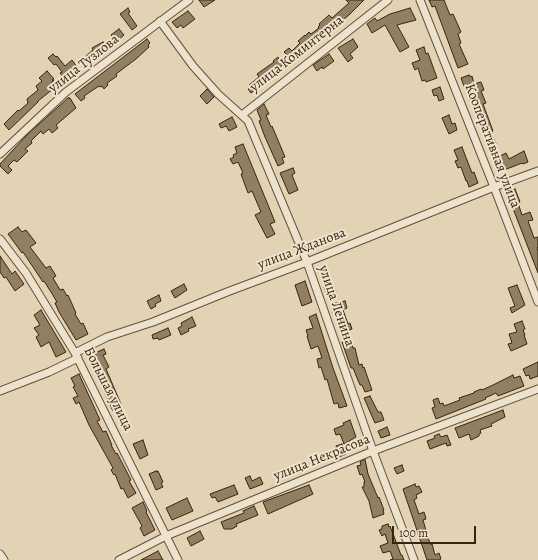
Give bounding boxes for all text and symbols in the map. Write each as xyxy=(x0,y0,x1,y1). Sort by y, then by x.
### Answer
street label: улица Коминтерна xyxy=(247,12,347,96)
street label: улица Тузлова xyxy=(45,31,123,97)
street label: Кооперативная улица xyxy=(461,81,523,211)
street label: улица Жданова xyxy=(256,225,348,273)
street label: улица Ленина xyxy=(314,263,358,349)
street label: Большая улица xyxy=(80,344,136,434)
street label: улица Некрасова xyxy=(271,431,373,485)
scale bar xyxy=(394,518,478,544)
text: 100 m xyxy=(399,525,428,541)

